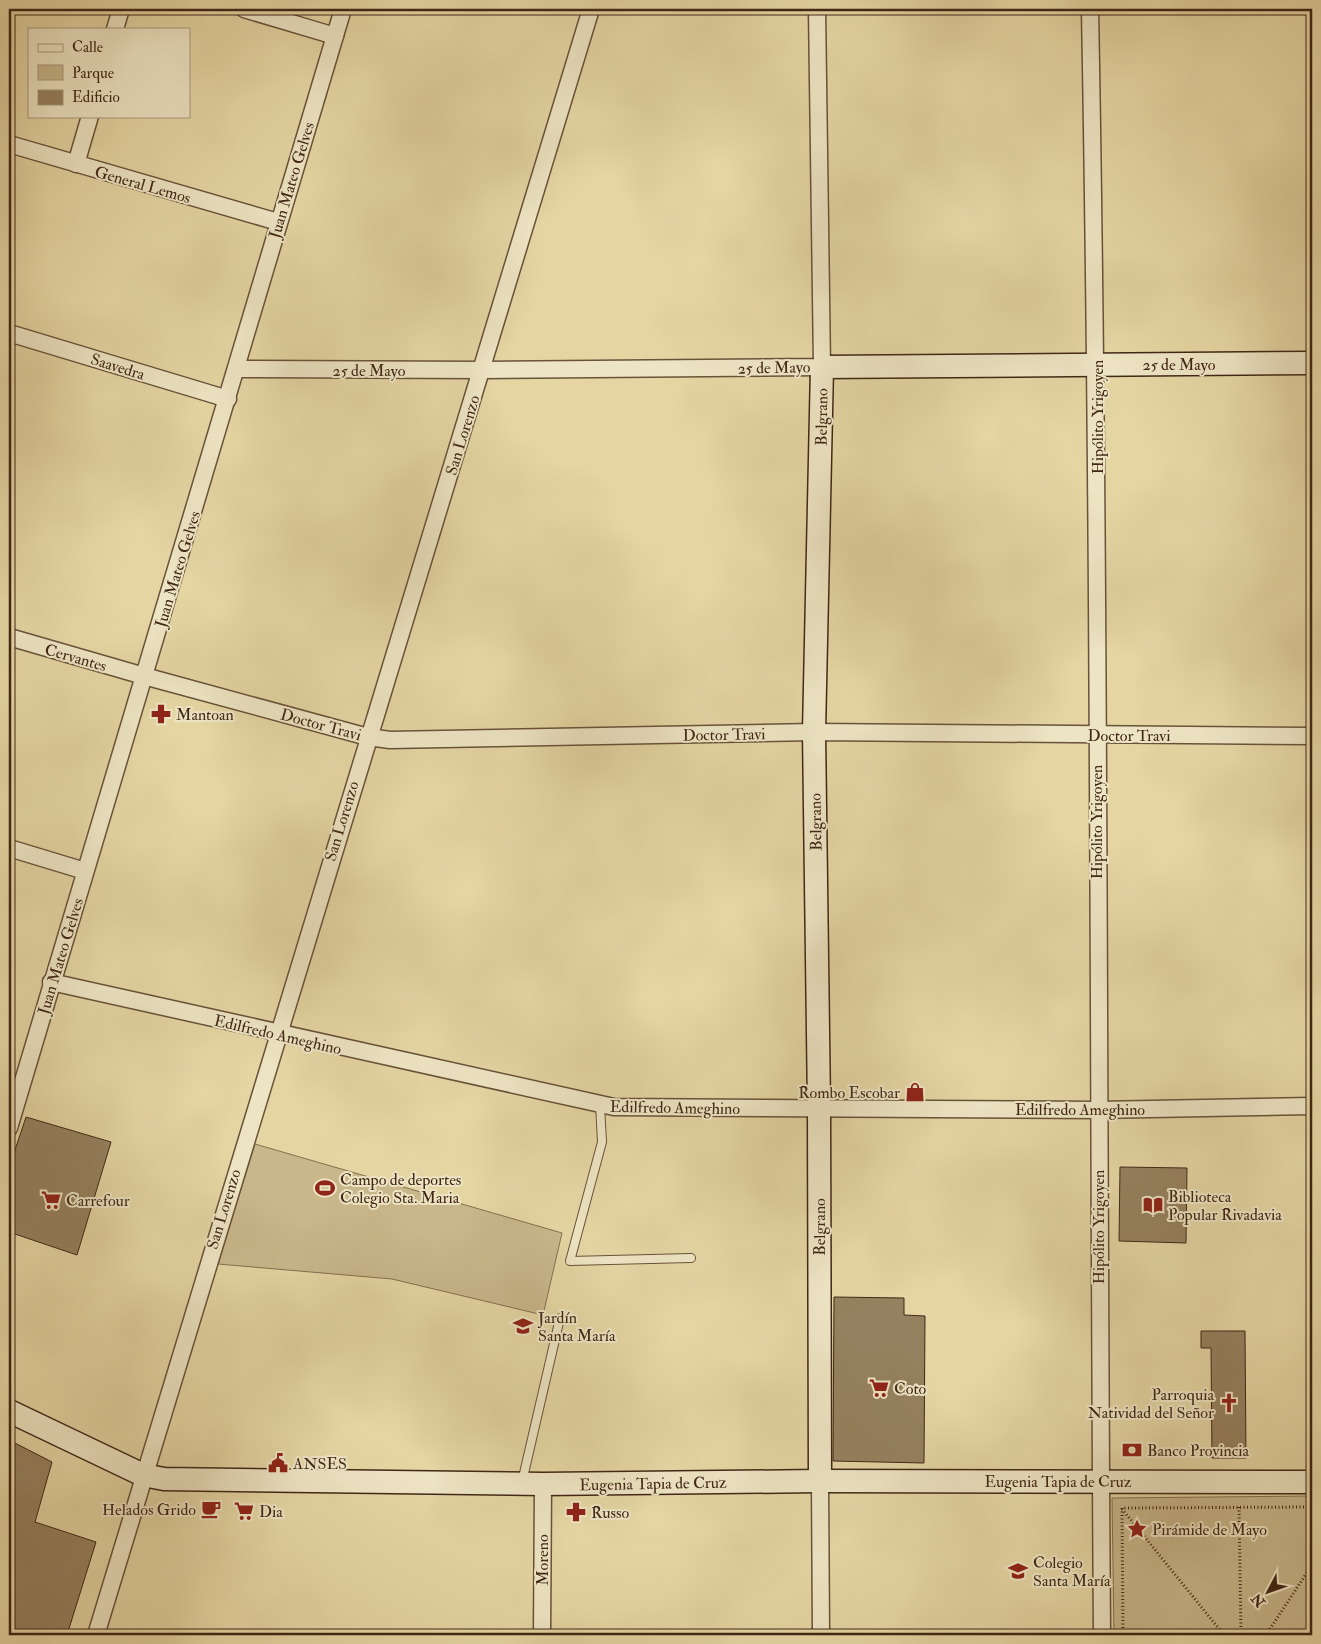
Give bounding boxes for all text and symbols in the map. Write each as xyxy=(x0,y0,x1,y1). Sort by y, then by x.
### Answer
legend xyxy=(28,28,190,118)
text: Calle xyxy=(72,38,103,57)
text: Parque xyxy=(72,64,114,83)
text: Edificio xyxy=(72,88,120,107)
street label: Juan Mateo Gelves xyxy=(264,120,320,242)
street label: General Lemos xyxy=(92,162,193,208)
street label: Saavedra xyxy=(88,349,148,385)
street label: 25 de Mayo xyxy=(1143,355,1216,375)
street label: 25 de Mayo xyxy=(737,357,811,379)
street label: Hipólito Yrigoyen xyxy=(1088,360,1109,474)
street label: 25 de Mayo xyxy=(333,361,406,381)
street label: Belgrano xyxy=(811,388,833,446)
street label: San Lorenzo xyxy=(441,393,485,478)
street label: Juan Mateo Gelves xyxy=(150,509,206,631)
street label: Cervantes xyxy=(42,640,109,676)
pharmacy icon: Mantoan xyxy=(150,703,172,725)
place label: Mantoan xyxy=(176,705,234,725)
street label: Doctor Travi xyxy=(278,705,363,745)
street label: Doctor Travi xyxy=(682,724,766,746)
street label: Doctor Travi xyxy=(1088,726,1170,746)
street label: Hipólito Yrigoyen xyxy=(1087,765,1108,879)
street label: San Lorenzo xyxy=(320,779,364,864)
street label: Belgrano xyxy=(805,793,827,851)
street label: Juan Mateo Gelves xyxy=(33,896,89,1018)
street label: Edilfredo Ameghino xyxy=(212,1011,344,1059)
shop icon: Rombo Escobar xyxy=(904,1081,926,1103)
place label: Rombo Escobar xyxy=(798,1083,900,1103)
street label: Edilfredo Ameghino xyxy=(610,1097,741,1119)
street label: Edilfredo Ameghino xyxy=(1015,1100,1145,1120)
street label: San Lorenzo xyxy=(202,1167,246,1252)
place label: Campo de deportes Colegio Sta. Maria xyxy=(340,1170,461,1208)
street label: Hipólito Yrigoyen xyxy=(1089,1170,1110,1284)
sports icon: Campo de deportes Colegio Sta. Maria xyxy=(314,1177,336,1199)
place label: Biblioteca Popular Rivadavia xyxy=(1168,1187,1282,1226)
supermarket icon: Carrefour xyxy=(40,1189,62,1211)
place label: Carrefour xyxy=(66,1191,130,1211)
library icon: Biblioteca Popular Rivadavia xyxy=(1142,1194,1164,1216)
street label: Belgrano xyxy=(810,1198,830,1256)
place label: Jardín Santa María xyxy=(537,1308,616,1346)
school or university icon: Jardín Santa María xyxy=(512,1315,534,1337)
supermarket icon: Coto xyxy=(868,1377,890,1399)
place label: Coto xyxy=(894,1379,927,1399)
place label: Parroquia Natividad del Señor xyxy=(1088,1385,1214,1423)
church icon: Parroquia Natividad del Señor xyxy=(1218,1392,1240,1414)
bank icon: Banco Provincia xyxy=(1121,1439,1143,1461)
place label: Banco Provincia xyxy=(1147,1441,1250,1461)
public building icon: ANSES xyxy=(267,1452,289,1474)
place label: ANSES xyxy=(292,1454,347,1474)
street label: Eugenia Tapia de Cruz xyxy=(984,1472,1132,1493)
street label: Eugenia Tapia de Cruz xyxy=(579,1473,727,1496)
cafe icon: Helados Grido xyxy=(200,1498,222,1520)
place label: Helados Grido xyxy=(102,1500,196,1520)
supermarket icon: Dia xyxy=(233,1500,255,1522)
pharmacy icon: Russo xyxy=(565,1501,587,1523)
place label: Dia xyxy=(259,1502,283,1522)
place label: Russo xyxy=(591,1503,630,1523)
place icon: Pirámide de Mayo xyxy=(1126,1518,1148,1540)
place label: Pirámide de Mayo xyxy=(1152,1520,1267,1540)
street label: Moreno xyxy=(533,1534,553,1586)
place label: Colegio Santa María xyxy=(1033,1553,1111,1591)
school or university icon: Colegio Santa María xyxy=(1007,1560,1029,1582)
north arrow xyxy=(1244,1566,1294,1616)
text: N xyxy=(1248,1590,1270,1611)

